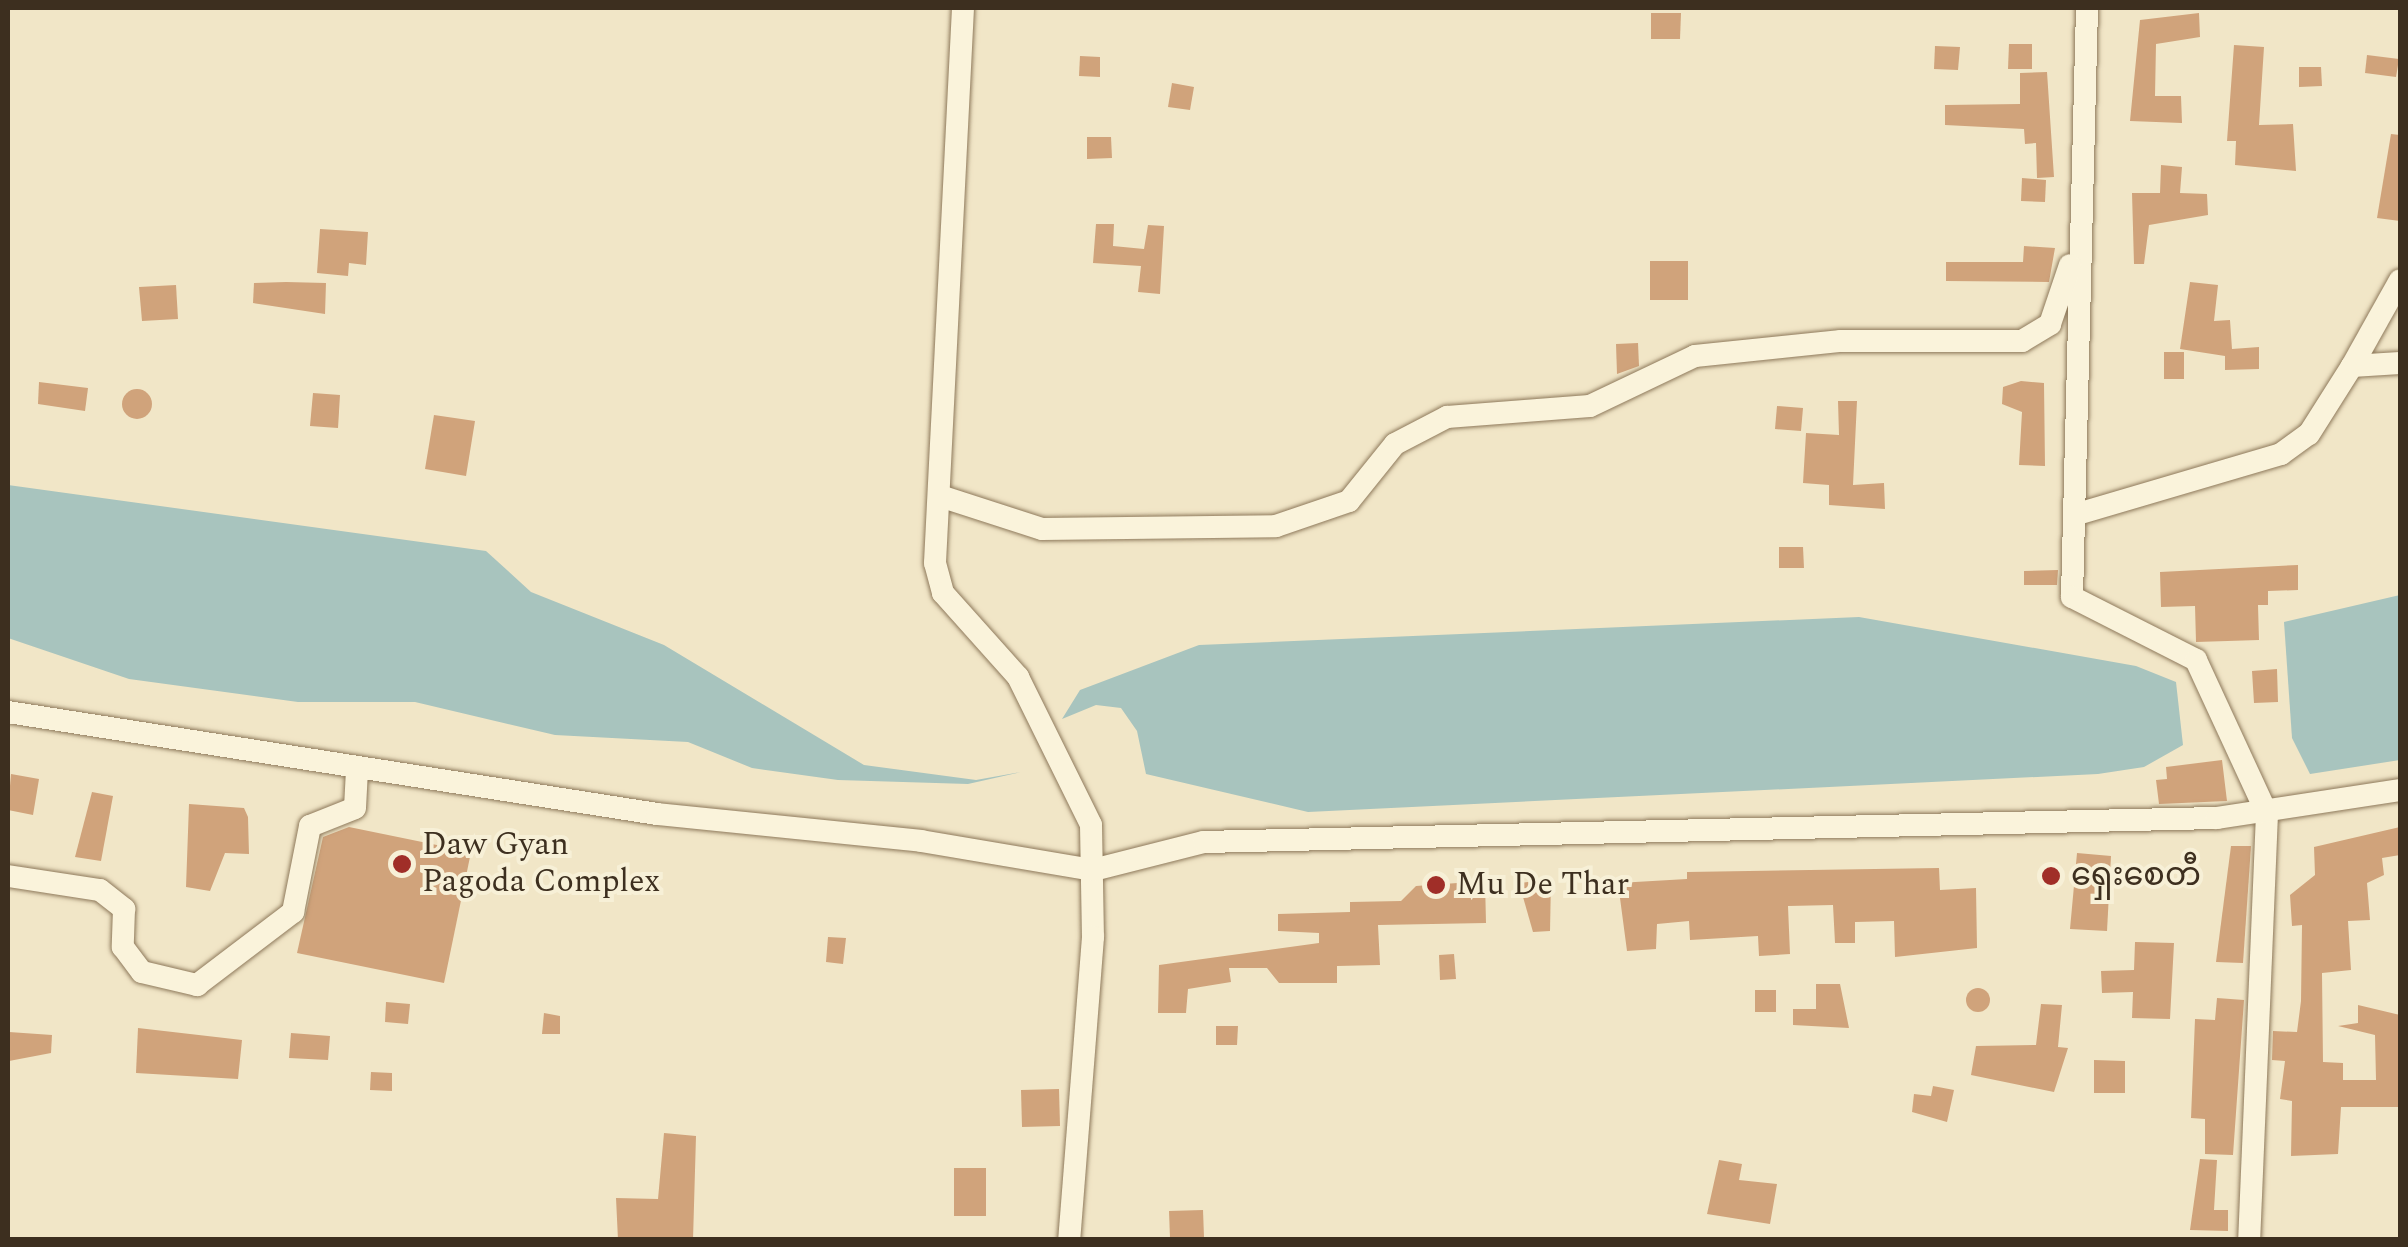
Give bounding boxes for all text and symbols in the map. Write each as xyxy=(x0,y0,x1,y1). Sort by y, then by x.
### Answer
place label: Daw Gyan Pagoda Complex xyxy=(422,827,660,902)
marker: Daw Gyan Pagoda Complex xyxy=(391,853,413,875)
place label: ရှေးစေတီ xyxy=(2071,857,2201,895)
marker: ရှေးစေတီ xyxy=(2040,865,2062,887)
place label: Mu De Thar xyxy=(1456,866,1629,904)
marker: Mu De Thar xyxy=(1425,874,1447,896)

